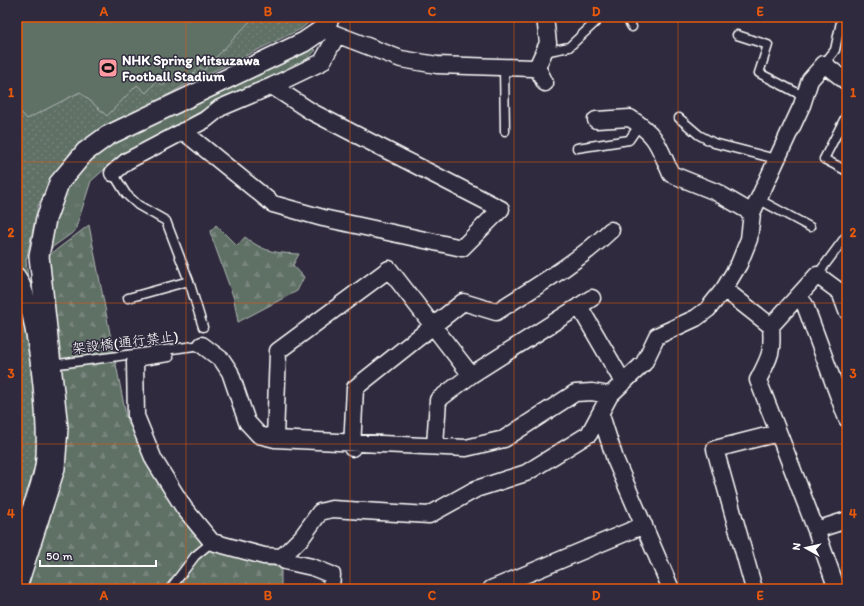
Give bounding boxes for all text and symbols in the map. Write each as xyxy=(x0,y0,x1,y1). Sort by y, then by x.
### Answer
text: A xyxy=(99,4,109,19)
text: B xyxy=(264,4,273,19)
text: C xyxy=(428,4,437,19)
text: D xyxy=(592,4,601,19)
text: E xyxy=(756,4,764,19)
place label: NHK Spring Mitsuzawa Football Stadium xyxy=(122,52,260,85)
sports icon: NHK Spring Mitsuzawa Football Stadium xyxy=(97,57,119,79)
text: 1 xyxy=(8,85,14,100)
text: 1 xyxy=(850,85,856,100)
text: 2 xyxy=(8,225,15,240)
text: 2 xyxy=(850,225,857,240)
street label: 架設橋(通行禁止) xyxy=(71,328,179,357)
text: 3 xyxy=(7,366,15,381)
text: 3 xyxy=(849,366,857,381)
text: 4 xyxy=(7,506,15,521)
text: 4 xyxy=(849,506,857,521)
north arrow xyxy=(786,528,826,568)
scale bar xyxy=(40,542,156,568)
text: N xyxy=(790,542,804,551)
text: 50 m xyxy=(46,549,72,563)
text: A xyxy=(99,588,109,603)
text: B xyxy=(264,588,273,603)
text: C xyxy=(428,588,437,603)
text: D xyxy=(592,588,601,603)
text: E xyxy=(756,588,764,603)

